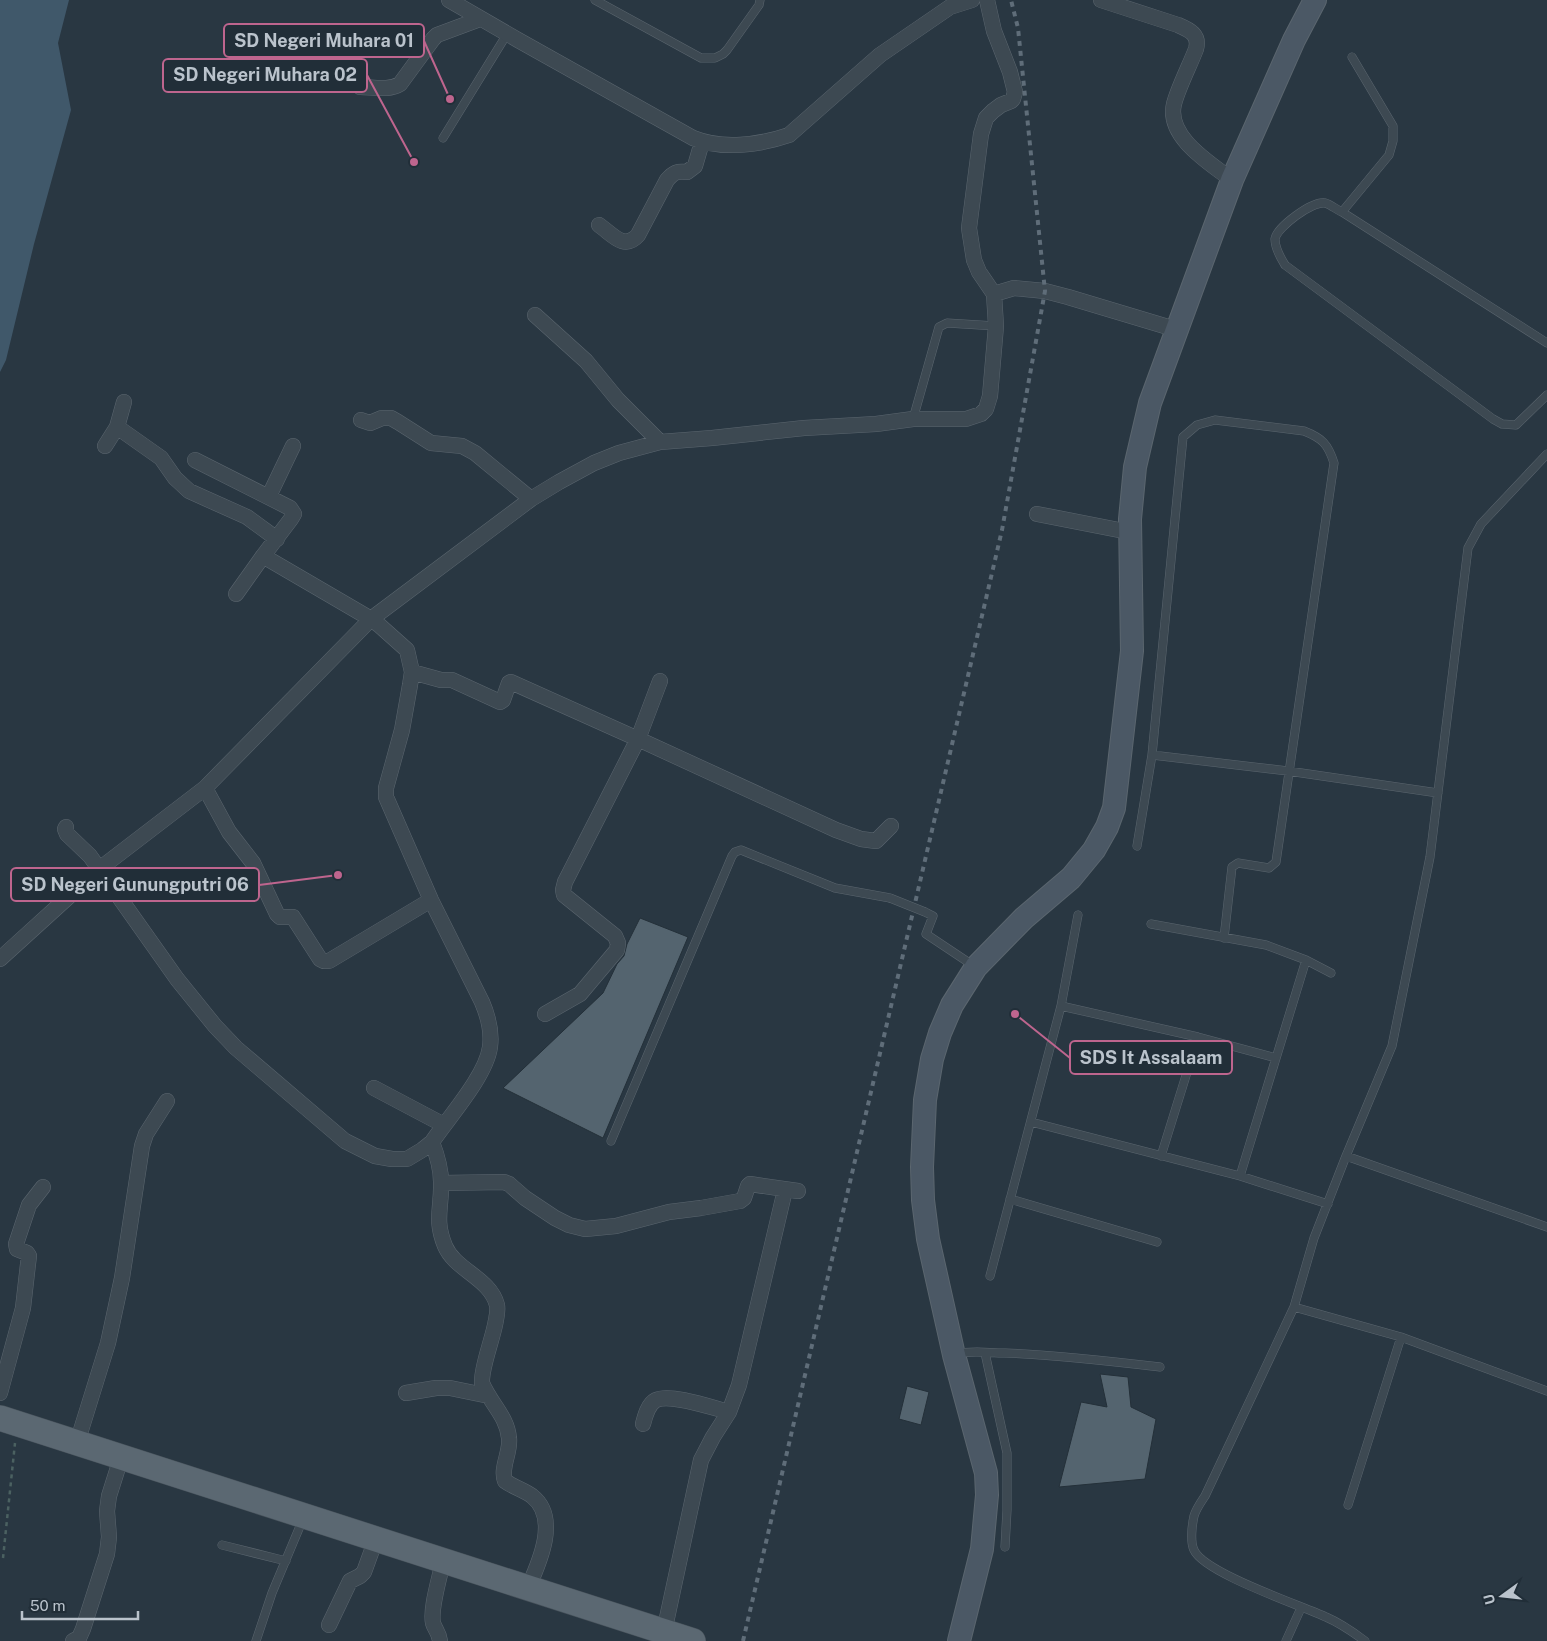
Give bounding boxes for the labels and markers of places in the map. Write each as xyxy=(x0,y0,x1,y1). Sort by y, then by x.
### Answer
callout: SD Negeri Muhara 01 xyxy=(224,24,424,57)
callout: SD Negeri Muhara 02 xyxy=(163,59,367,92)
callout: SD Negeri Gunungputri 06 xyxy=(11,868,259,901)
callout: SDS It Assalaam xyxy=(1070,1041,1232,1074)

